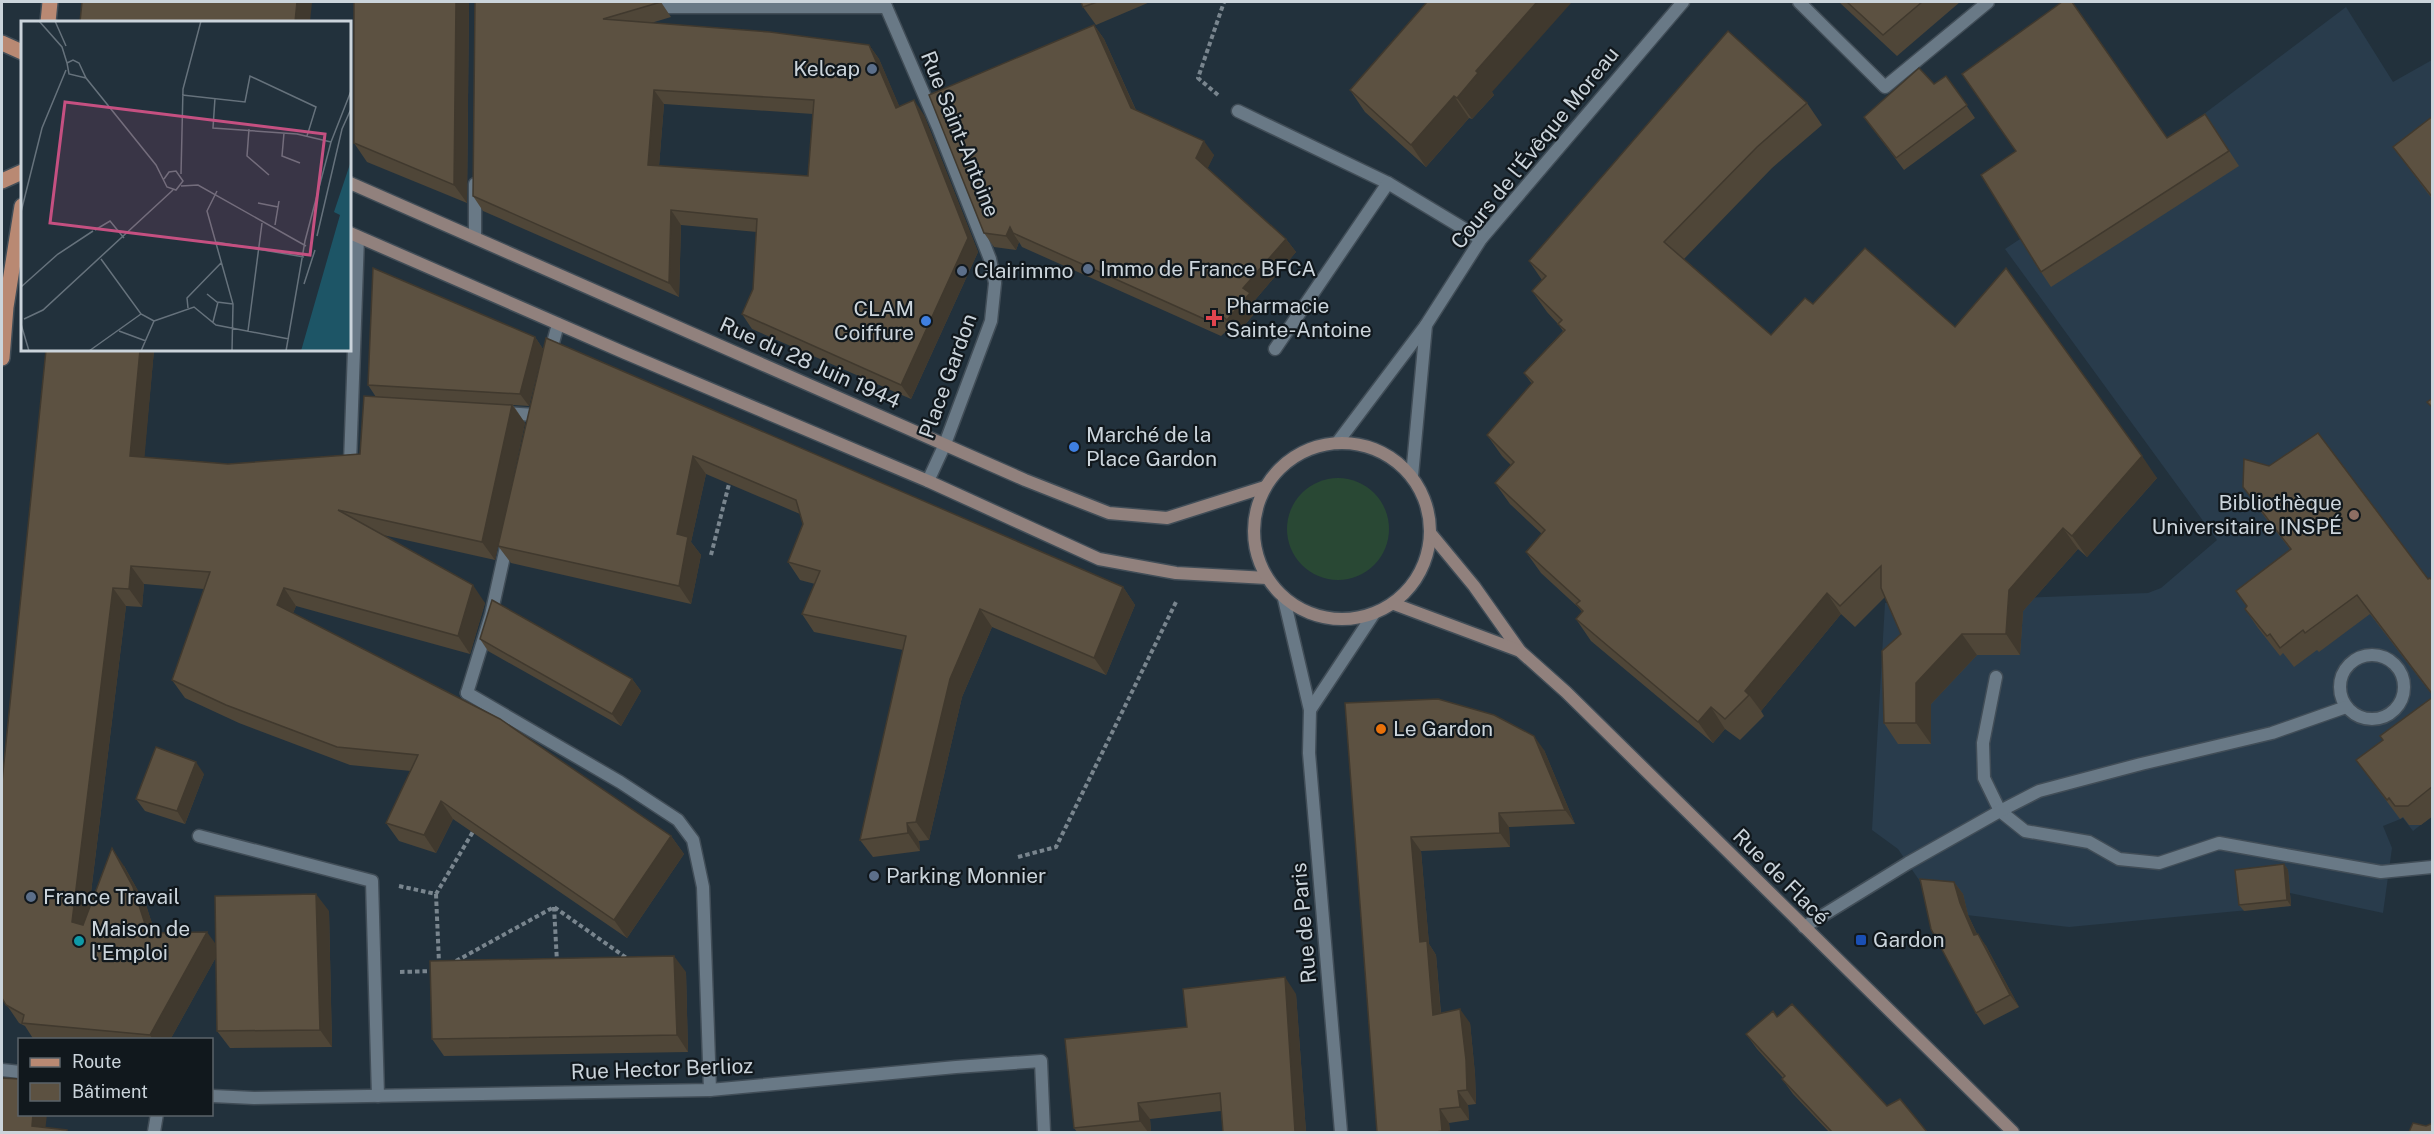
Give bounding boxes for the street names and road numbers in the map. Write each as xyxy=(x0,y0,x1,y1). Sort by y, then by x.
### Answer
street label: Cours de l'Évêque Moreau xyxy=(1445,42,1624,254)
street label: Rue Saint-Antoine xyxy=(916,47,1005,220)
street label: Place Gardon xyxy=(913,310,982,442)
street label: Rue du 28 Juin 1944 xyxy=(716,311,904,414)
street label: Rue de Flacé xyxy=(1728,823,1835,930)
street label: Rue de Paris xyxy=(1286,862,1321,984)
street label: Rue Hector Berlioz xyxy=(570,1053,754,1084)

